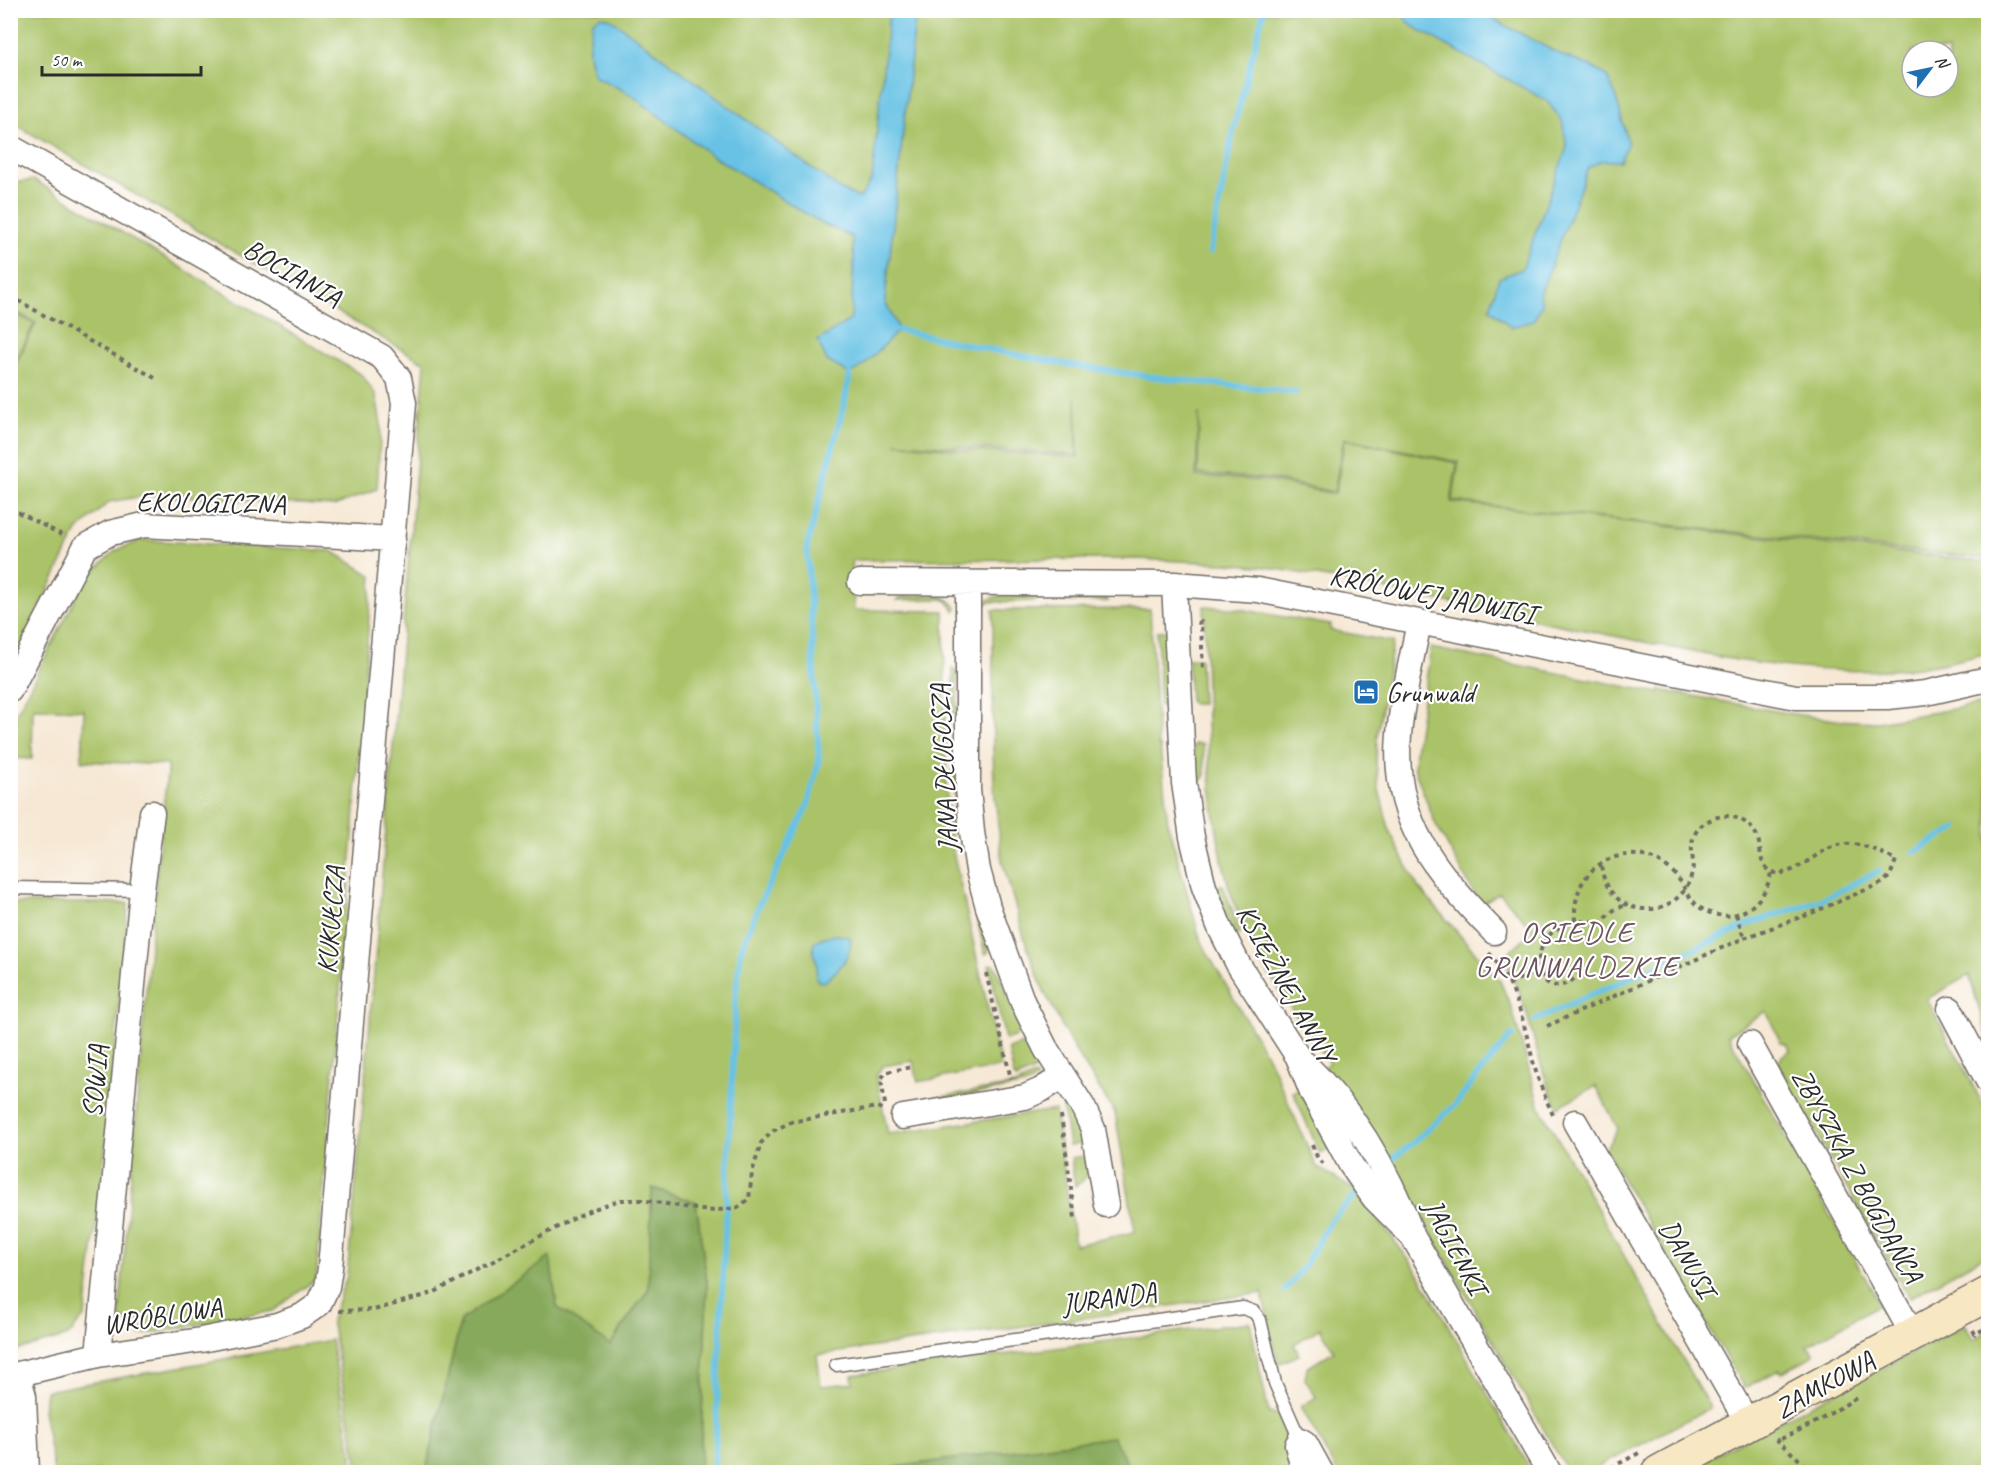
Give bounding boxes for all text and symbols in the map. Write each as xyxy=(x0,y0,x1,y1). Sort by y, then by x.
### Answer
scale bar xyxy=(42,39,201,77)
north arrow xyxy=(1900,39,1960,99)
text: 50 m xyxy=(51,49,84,71)
text: N xyxy=(1931,52,1955,74)
street label: BOCIANIA xyxy=(237,230,349,315)
street label: EKOLOGICZNA xyxy=(136,484,287,521)
street label: KRÓLOWEJ JADWIGI xyxy=(1327,557,1545,633)
place label: Grunwald xyxy=(1386,675,1478,710)
hotel icon: Grunwald xyxy=(1351,677,1381,707)
street label: JANA DŁUGOSZA xyxy=(922,682,965,855)
street label: KUKUŁCZA xyxy=(308,863,353,975)
street label: KSIĘŻNEJ ANNY xyxy=(1229,898,1346,1072)
district label: OSIEDLE GRUNWALDZKIE xyxy=(1475,913,1681,985)
street label: SOWIA xyxy=(74,1042,115,1119)
street label: ZBYSZKA Z BOGDAŃCA xyxy=(1784,1062,1932,1290)
street label: JAGIENKI xyxy=(1415,1191,1498,1305)
street label: DANUSI xyxy=(1651,1213,1727,1308)
street label: JURANDA xyxy=(1058,1273,1159,1322)
street label: WRÓBLOWA xyxy=(100,1289,225,1342)
street label: ZAMKOWA xyxy=(1768,1342,1881,1426)

